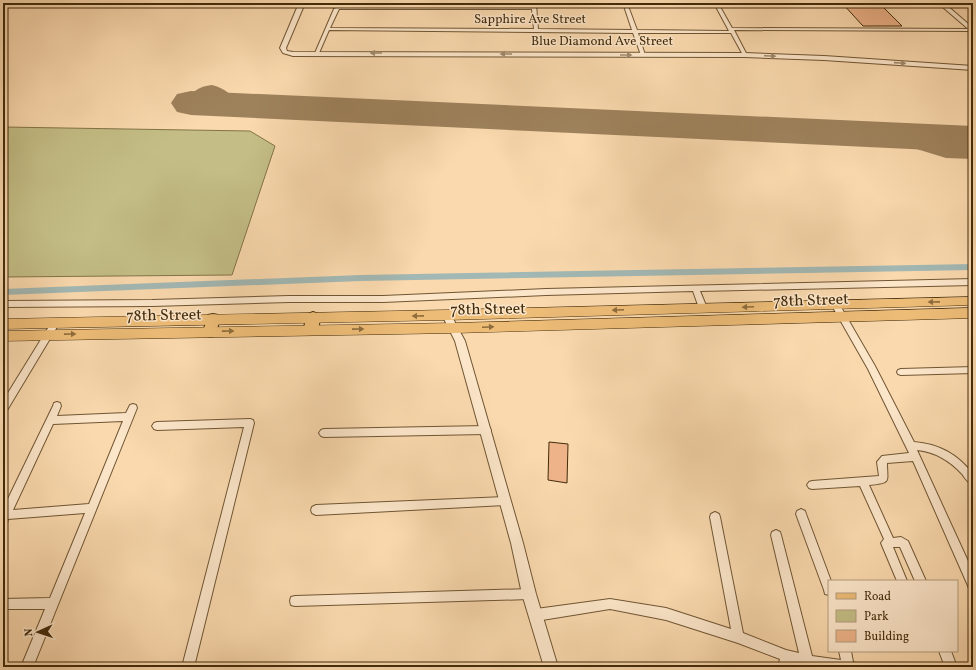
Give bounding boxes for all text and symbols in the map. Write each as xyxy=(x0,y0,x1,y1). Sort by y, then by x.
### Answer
street label: Sapphire Ave Street xyxy=(474,11,587,29)
street label: Blue Diamond Ave Street xyxy=(531,33,673,51)
one-way arrow xyxy=(370,50,382,57)
one-way arrow xyxy=(499,51,512,57)
one-way arrow xyxy=(620,52,633,58)
one-way arrow xyxy=(764,53,777,59)
one-way arrow xyxy=(894,60,906,67)
street label: 78th Street xyxy=(773,289,850,313)
street label: 78th Street xyxy=(450,298,526,322)
one-way arrow xyxy=(927,299,940,305)
one-way arrow xyxy=(742,303,754,310)
street label: 78th Street xyxy=(126,304,202,328)
one-way arrow xyxy=(611,307,624,313)
one-way arrow xyxy=(412,312,424,319)
one-way arrow xyxy=(482,324,495,330)
one-way arrow xyxy=(352,326,365,332)
one-way arrow xyxy=(222,328,235,334)
one-way arrow xyxy=(64,331,76,338)
legend xyxy=(828,580,958,652)
text: Road xyxy=(864,589,891,605)
text: Park xyxy=(864,609,889,625)
north arrow xyxy=(18,612,58,652)
text: N xyxy=(22,628,37,637)
text: Building xyxy=(864,629,909,645)

